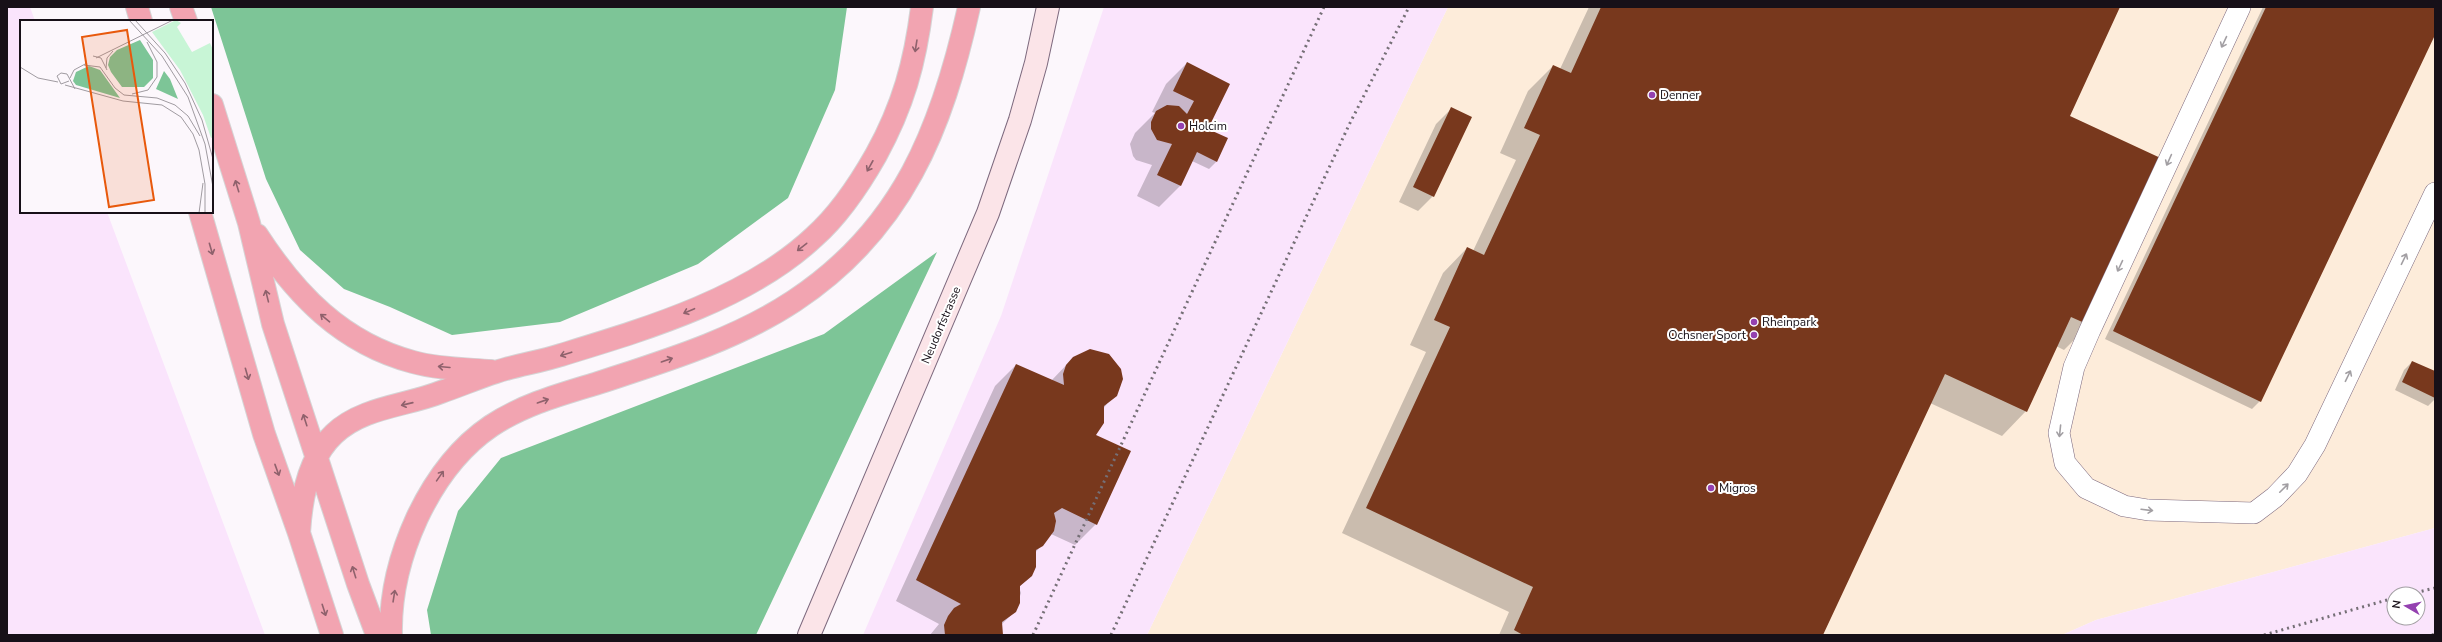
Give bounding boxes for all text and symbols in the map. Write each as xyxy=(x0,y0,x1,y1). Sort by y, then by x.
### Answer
inset map xyxy=(20,20,213,213)
one-way arrow xyxy=(2220,36,2227,48)
one-way arrow xyxy=(912,39,920,52)
place label: Denner xyxy=(1660,87,1700,103)
marker: Denner xyxy=(1647,90,1657,100)
place label: Holcim xyxy=(1189,118,1227,134)
marker: Holcim xyxy=(1176,121,1186,131)
one-way arrow xyxy=(2165,154,2172,166)
one-way arrow xyxy=(865,160,873,172)
one-way arrow xyxy=(233,180,240,193)
one-way arrow xyxy=(208,243,215,256)
one-way arrow xyxy=(796,243,807,252)
one-way arrow xyxy=(2401,253,2408,265)
one-way arrow xyxy=(2116,260,2123,272)
street label: Neudorfstrasse xyxy=(917,284,965,366)
one-way arrow xyxy=(262,290,270,303)
one-way arrow xyxy=(683,307,695,315)
one-way arrow xyxy=(320,313,331,322)
place label: Rheinpark xyxy=(1762,314,1817,330)
marker: Rheinpark xyxy=(1749,317,1759,327)
place label: Ochsner Sport xyxy=(1668,327,1747,343)
marker: Ochsner Sport xyxy=(1749,330,1759,340)
one-way arrow xyxy=(560,351,573,358)
one-way arrow xyxy=(660,355,672,363)
one-way arrow xyxy=(438,364,451,371)
one-way arrow xyxy=(244,368,251,381)
one-way arrow xyxy=(2345,370,2352,382)
one-way arrow xyxy=(537,396,549,404)
one-way arrow xyxy=(401,400,414,408)
one-way arrow xyxy=(301,414,308,427)
one-way arrow xyxy=(2057,425,2064,438)
one-way arrow xyxy=(274,464,281,477)
one-way arrow xyxy=(436,471,444,482)
place label: Migros xyxy=(1719,480,1756,496)
marker: Migros xyxy=(1706,483,1716,493)
one-way arrow xyxy=(2279,483,2289,493)
one-way arrow xyxy=(2140,506,2153,513)
one-way arrow xyxy=(350,566,357,579)
north arrow xyxy=(2386,586,2426,626)
one-way arrow xyxy=(390,590,398,603)
text: N xyxy=(2389,599,2405,610)
one-way arrow xyxy=(321,603,328,616)

